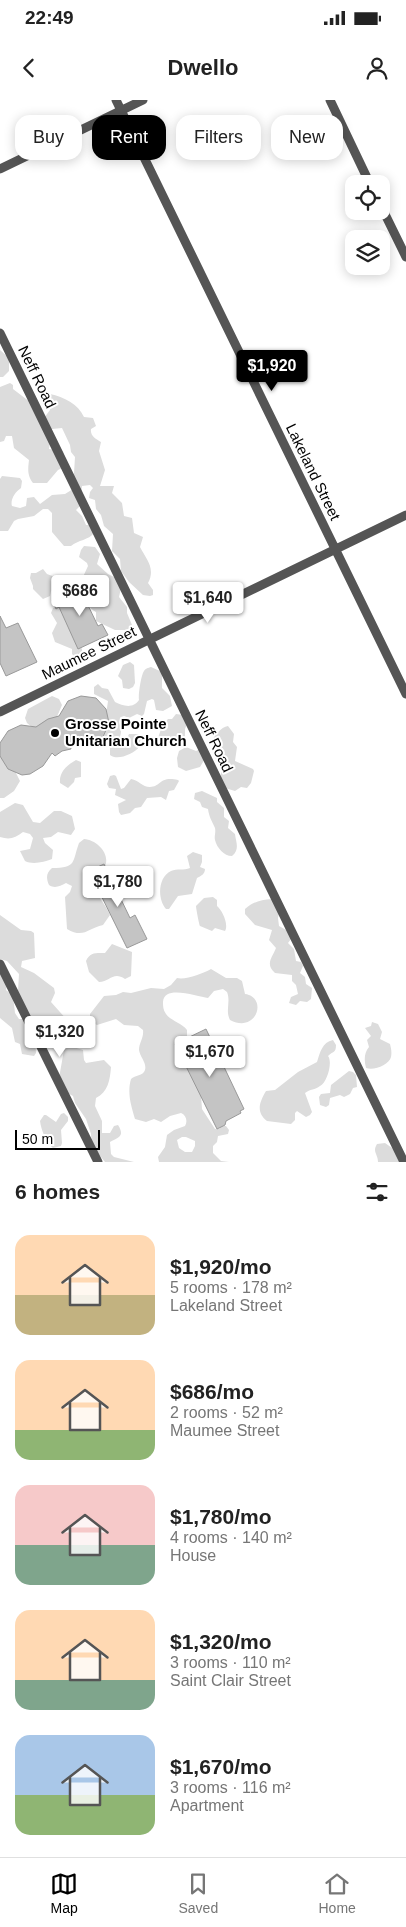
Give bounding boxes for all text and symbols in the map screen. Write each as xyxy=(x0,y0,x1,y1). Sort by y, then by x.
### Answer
text: 22:49 xyxy=(25,7,74,28)
icon: back xyxy=(15,54,43,82)
icon: person xyxy=(363,54,391,82)
text: Dwello xyxy=(168,55,238,80)
chip: Buy xyxy=(15,115,82,160)
chip: Rent xyxy=(92,115,166,160)
chip: Filters xyxy=(176,115,261,160)
chip: New xyxy=(271,115,343,160)
map controls xyxy=(345,175,390,275)
button: locate xyxy=(345,175,390,220)
button: layers xyxy=(345,230,390,275)
street label: Neff Road xyxy=(15,343,60,411)
pin: $1,920 xyxy=(231,350,313,392)
text: $1,920 xyxy=(248,357,296,374)
street label: Lakeland Street xyxy=(283,421,344,523)
pin: $686 xyxy=(50,574,110,617)
text: $686 xyxy=(62,582,98,599)
pin: $1,640 xyxy=(167,582,249,624)
text: $1,640 xyxy=(184,589,232,606)
street label: Maumee Street xyxy=(39,622,139,683)
street label: Neff Road xyxy=(192,707,237,775)
place label: Grosse Pointe Unitarian Church xyxy=(65,715,187,749)
marker: Grosse Pointe Unitarian Church xyxy=(49,727,61,739)
pin: $1,780 xyxy=(77,866,159,908)
text: $1,780 xyxy=(94,873,142,890)
pin: $1,320 xyxy=(19,1016,101,1058)
text: $1,320 xyxy=(36,1023,84,1040)
pin: $1,670 xyxy=(169,1036,251,1078)
text: $1,670 xyxy=(186,1043,234,1060)
scale bar xyxy=(15,1127,100,1150)
text: 50 m xyxy=(22,1131,53,1147)
icon: filters xyxy=(363,1178,391,1206)
text: 6 homes xyxy=(15,1180,100,1203)
icon: home xyxy=(55,1255,115,1315)
text: $1,920/mo xyxy=(170,1255,272,1278)
text: 5 rooms · 178 m² xyxy=(170,1279,292,1296)
text: Lakeland Street xyxy=(170,1297,282,1314)
icon: home xyxy=(55,1380,115,1440)
text: $686/mo xyxy=(170,1380,254,1403)
text: 2 rooms · 52 m² xyxy=(170,1404,283,1421)
text: Maumee Street xyxy=(170,1422,279,1439)
icon: home xyxy=(55,1505,115,1565)
text: $1,780/mo xyxy=(170,1505,272,1528)
text: 4 rooms · 140 m² xyxy=(170,1529,292,1546)
text: House xyxy=(170,1547,216,1564)
icon: home xyxy=(55,1630,115,1690)
text: $1,320/mo xyxy=(170,1630,272,1653)
text: 3 rooms · 110 m² xyxy=(170,1654,291,1671)
text: Saint Clair Street xyxy=(170,1672,291,1689)
icon: home xyxy=(55,1755,115,1815)
text: $1,670/mo xyxy=(170,1755,272,1778)
text: 3 rooms · 116 m² xyxy=(170,1779,291,1796)
text: Apartment xyxy=(170,1797,244,1814)
tab: Map xyxy=(50,1870,78,1916)
tab: Saved xyxy=(178,1870,218,1916)
tab: Home xyxy=(318,1870,356,1916)

